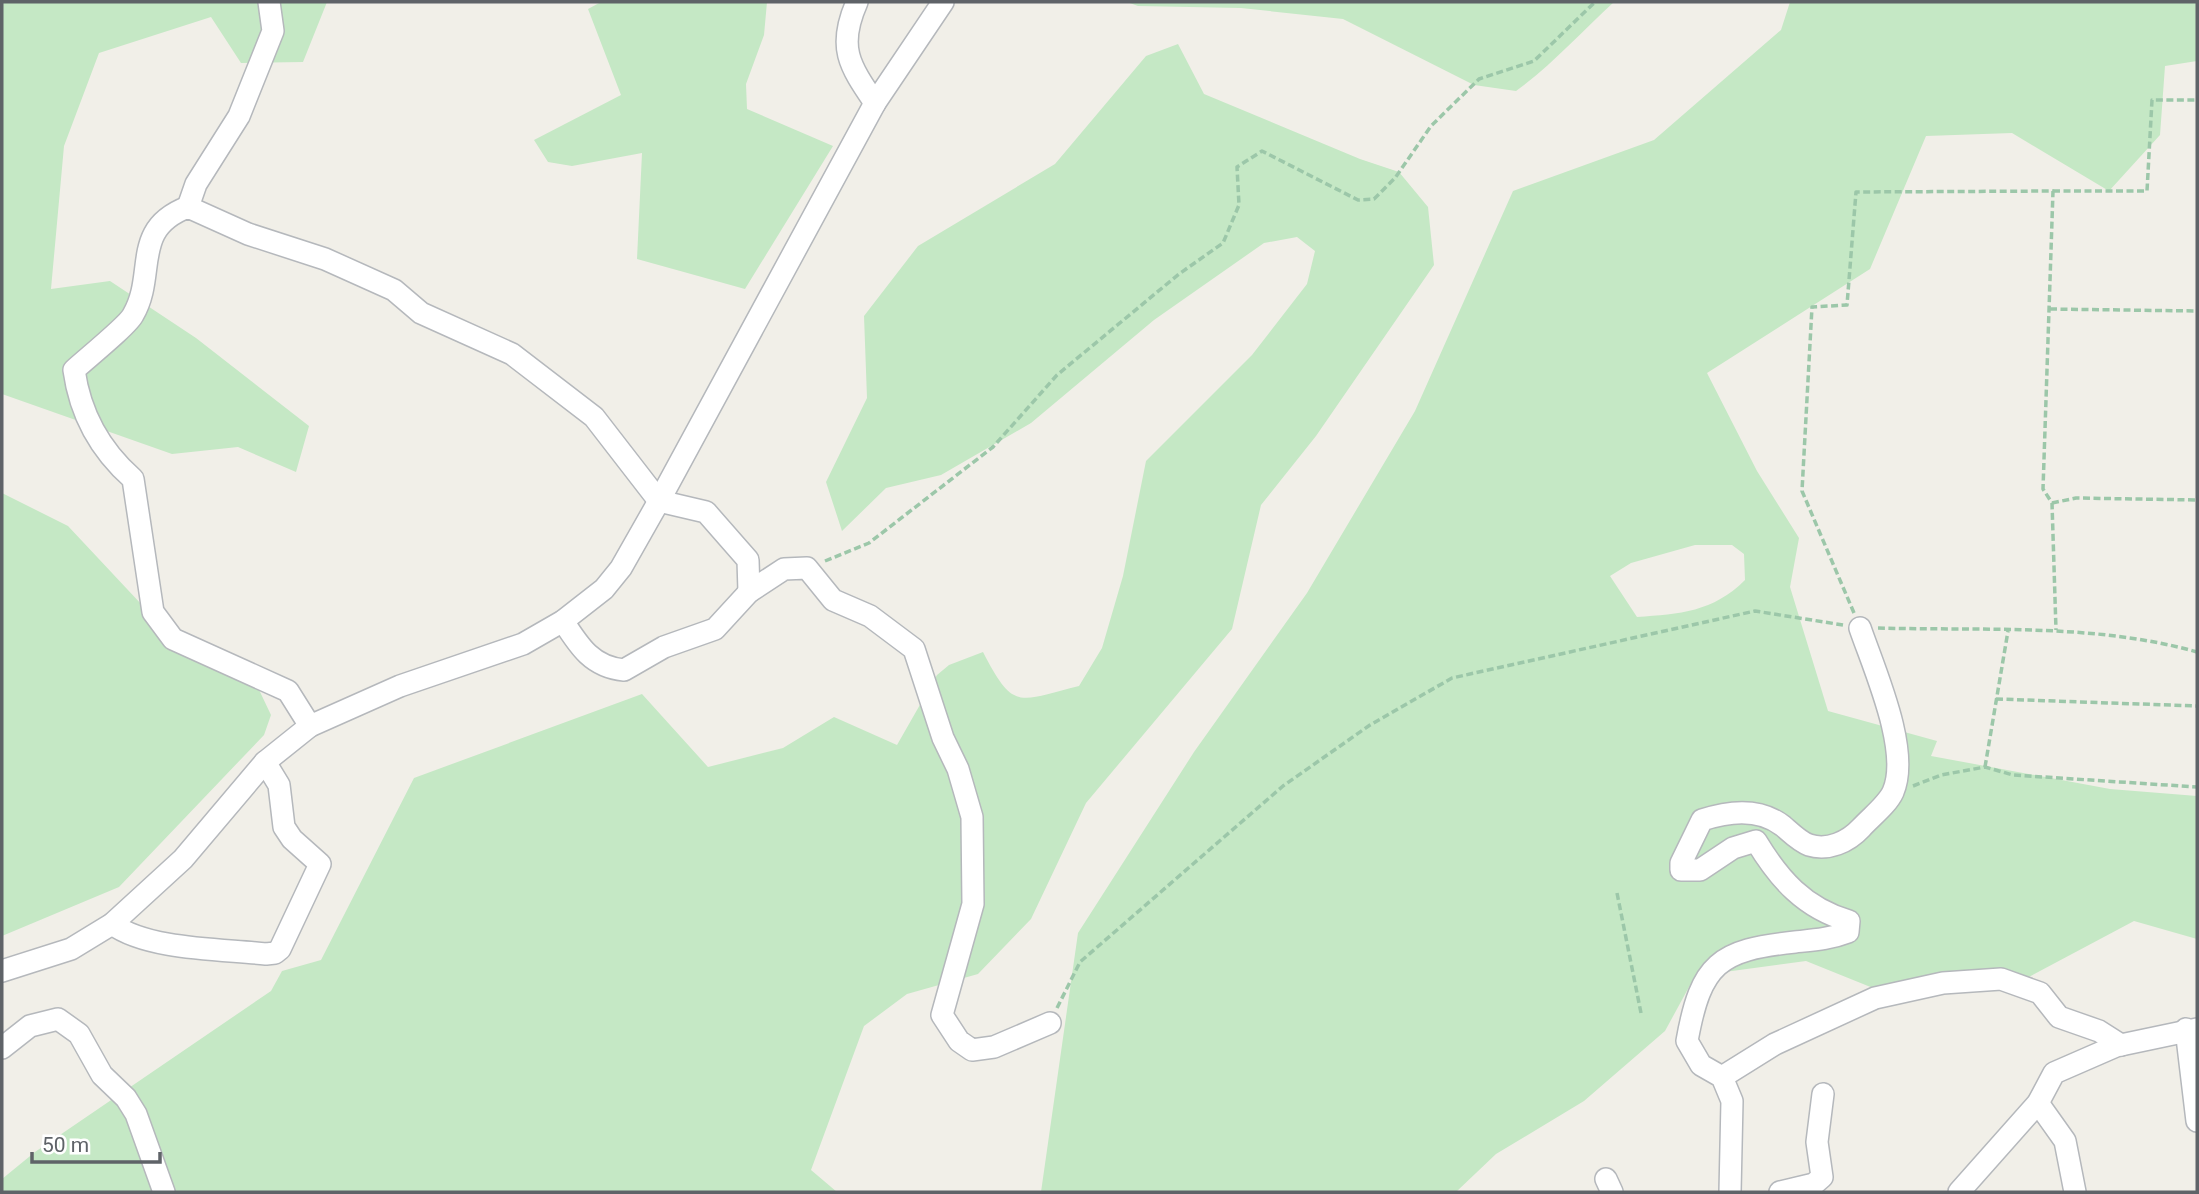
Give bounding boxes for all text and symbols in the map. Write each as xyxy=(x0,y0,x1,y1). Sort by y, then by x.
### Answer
scale bar xyxy=(32,1120,159,1164)
text: 50 m xyxy=(42,1133,89,1157)

